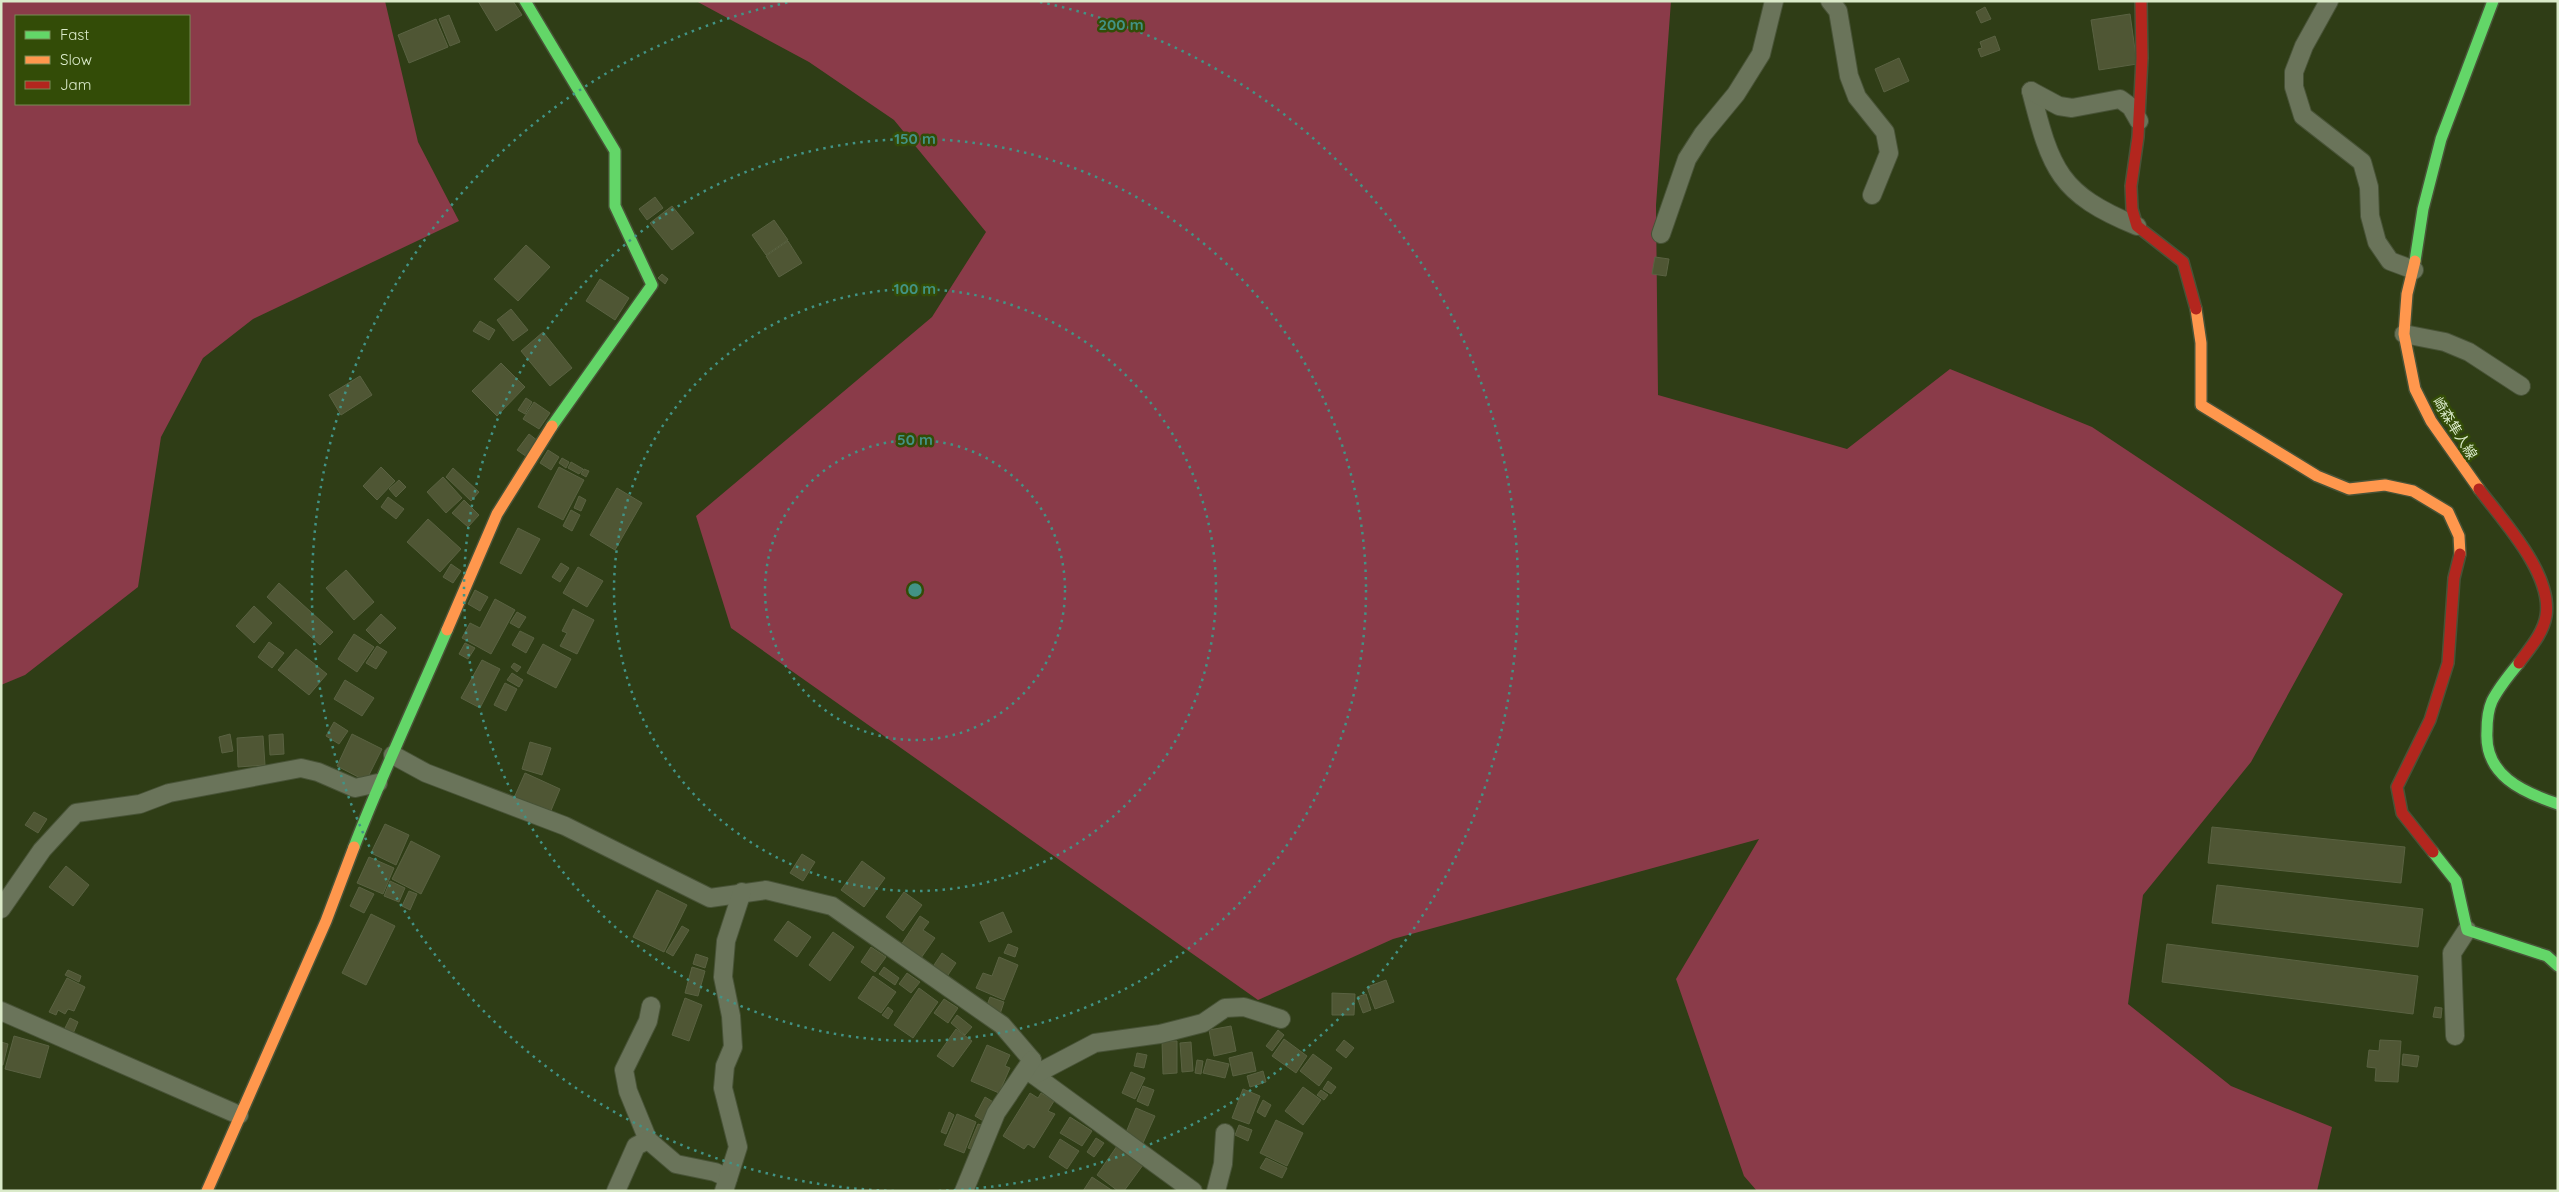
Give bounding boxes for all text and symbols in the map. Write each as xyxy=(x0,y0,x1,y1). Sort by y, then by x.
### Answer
legend xyxy=(15,15,190,105)
text: 200 m xyxy=(1099,15,1144,34)
text: Fast xyxy=(60,25,89,44)
text: Slow xyxy=(60,50,92,69)
text: Jam xyxy=(60,75,91,94)
text: 150 m xyxy=(894,129,936,148)
text: 100 m xyxy=(894,279,936,298)
street label: 崎森隼人線 xyxy=(2429,394,2481,462)
text: 50 m xyxy=(897,430,933,449)
centre of rings xyxy=(906,581,924,599)

